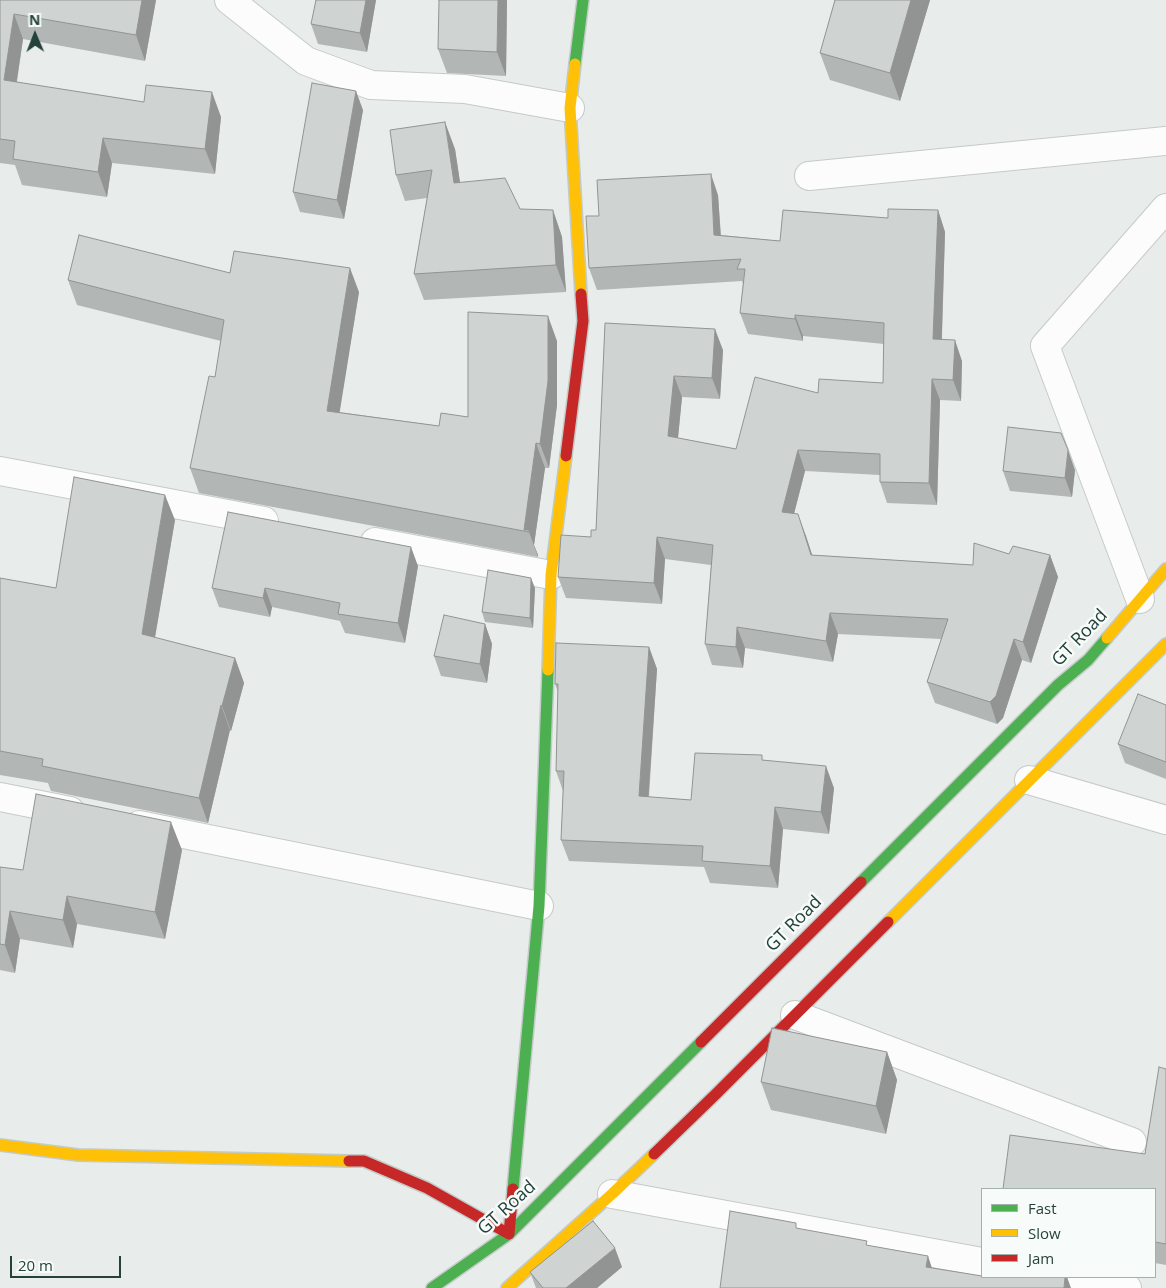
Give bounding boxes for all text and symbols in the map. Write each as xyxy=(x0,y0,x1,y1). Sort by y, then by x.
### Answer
north arrow xyxy=(10,10,60,60)
text: N xyxy=(29,10,41,29)
street label: GT Road xyxy=(1048,605,1112,671)
street label: GT Road xyxy=(761,891,827,957)
street label: GT Road xyxy=(474,1176,540,1240)
legend xyxy=(981,1188,1156,1278)
text: Fast xyxy=(1028,1198,1057,1218)
text: Slow xyxy=(1028,1223,1061,1243)
scale bar xyxy=(12,1246,124,1278)
text: Jam xyxy=(1028,1248,1054,1268)
text: 20 m xyxy=(18,1255,53,1275)

